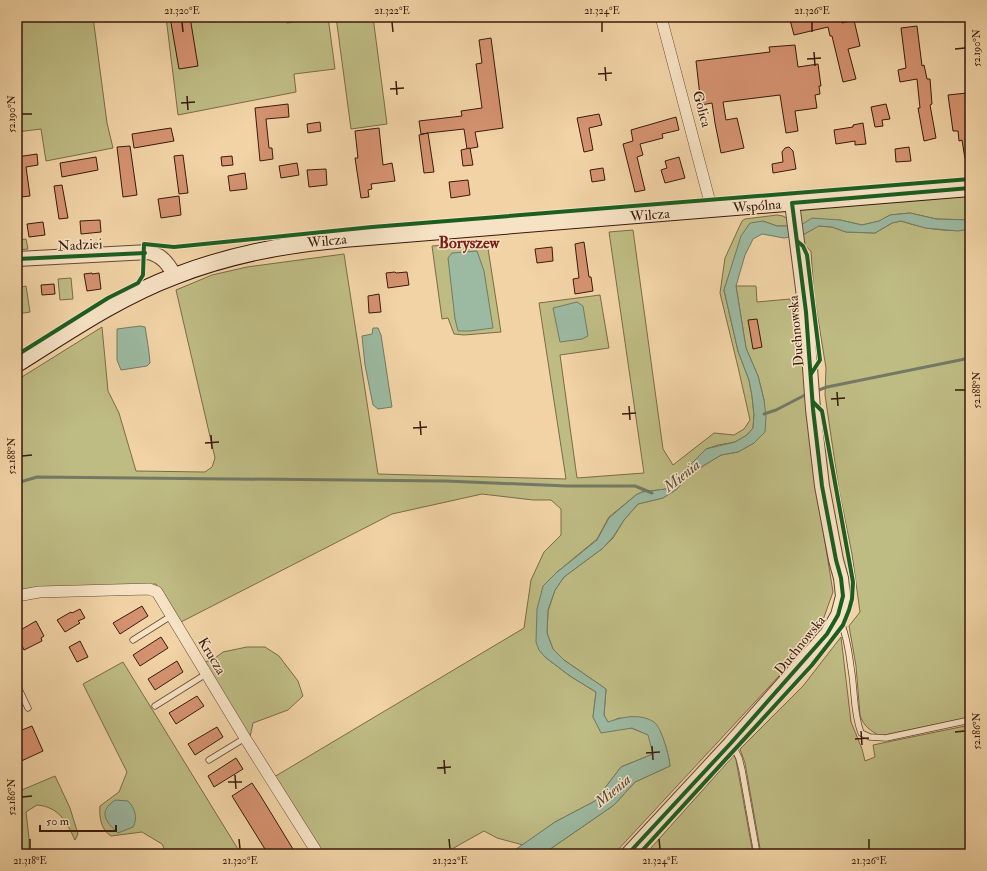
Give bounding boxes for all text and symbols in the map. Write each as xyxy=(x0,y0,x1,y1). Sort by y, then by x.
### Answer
text: 21.320°E xyxy=(164,5,200,17)
text: 21.322°E xyxy=(374,5,410,17)
text: 21.324°E xyxy=(584,5,620,17)
text: 21.326°E xyxy=(794,5,830,17)
text: 52.190°N xyxy=(971,29,983,67)
street label: Golica xyxy=(689,89,715,129)
text: 52.190°N xyxy=(6,95,18,133)
street label: Wspólna xyxy=(731,195,782,218)
street label: Wilcza xyxy=(628,205,671,225)
street label: Wilcza xyxy=(305,230,348,252)
district label: Boryszew xyxy=(439,233,501,254)
street label: Nadziei xyxy=(57,235,103,255)
street label: Duchnowska xyxy=(784,295,808,367)
text: 52.188°N xyxy=(971,372,983,408)
text: 52.188°N xyxy=(6,438,18,474)
water label: Mienia xyxy=(659,455,704,497)
street label: Duchnowska xyxy=(771,612,829,678)
street label: Krucza xyxy=(194,634,230,678)
text: 52.186°N xyxy=(971,712,983,750)
water label: Mienia xyxy=(590,770,635,812)
text: 52.186°N xyxy=(6,778,18,816)
scale bar xyxy=(40,807,116,833)
text: 50 m xyxy=(46,814,70,829)
text: 21.318°E xyxy=(13,855,47,867)
text: 21.320°E xyxy=(222,855,258,867)
text: 21.322°E xyxy=(432,855,468,867)
text: 21.324°E xyxy=(642,855,678,867)
text: 21.326°E xyxy=(851,855,887,867)

